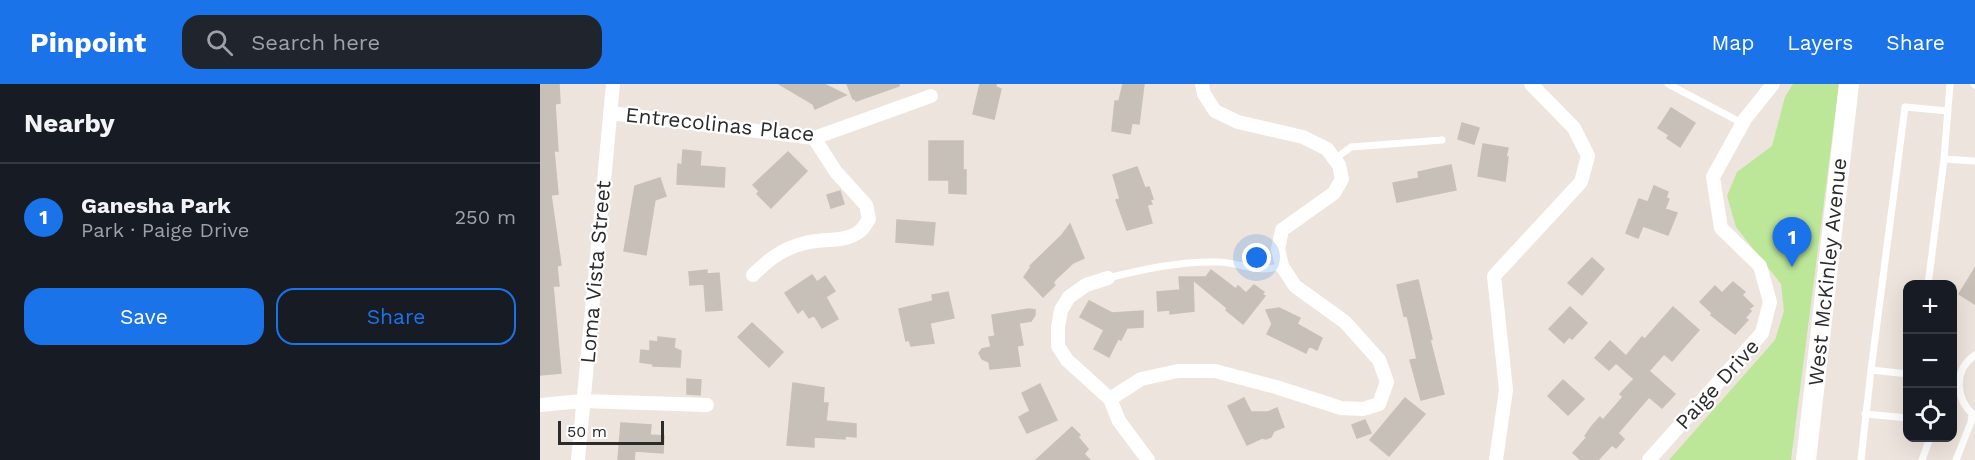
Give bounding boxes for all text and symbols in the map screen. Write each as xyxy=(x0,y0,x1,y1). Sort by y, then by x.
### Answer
search box xyxy=(182,15,602,69)
text: Pinpoint xyxy=(30,26,146,59)
icon: search xyxy=(203,26,236,59)
text: Search here xyxy=(251,30,380,55)
text: Map xyxy=(1711,30,1754,55)
text: Layers xyxy=(1787,30,1853,55)
text: Share xyxy=(1886,30,1945,55)
street label: Entrecolinas Place xyxy=(624,102,816,146)
text: Nearby xyxy=(24,108,115,138)
street label: West McKinley Avenue xyxy=(1803,157,1851,387)
street label: Loma Vista Street xyxy=(575,179,615,365)
text: Ganesha Park xyxy=(81,193,231,218)
text: 1 xyxy=(39,205,48,229)
text: 250 m xyxy=(454,205,516,229)
text: Park · Paige Drive xyxy=(81,218,249,242)
pin: 1 xyxy=(1772,218,1812,267)
your location xyxy=(1242,243,1271,272)
map controls xyxy=(1903,280,1957,442)
button: + xyxy=(1903,280,1957,334)
button: Save xyxy=(24,288,264,345)
button: Share xyxy=(276,288,516,345)
street label: Paige Drive xyxy=(1670,334,1764,434)
button: − xyxy=(1903,334,1957,388)
button: locate xyxy=(1903,388,1957,442)
scale bar xyxy=(558,418,664,446)
text: 50 m xyxy=(567,422,607,441)

